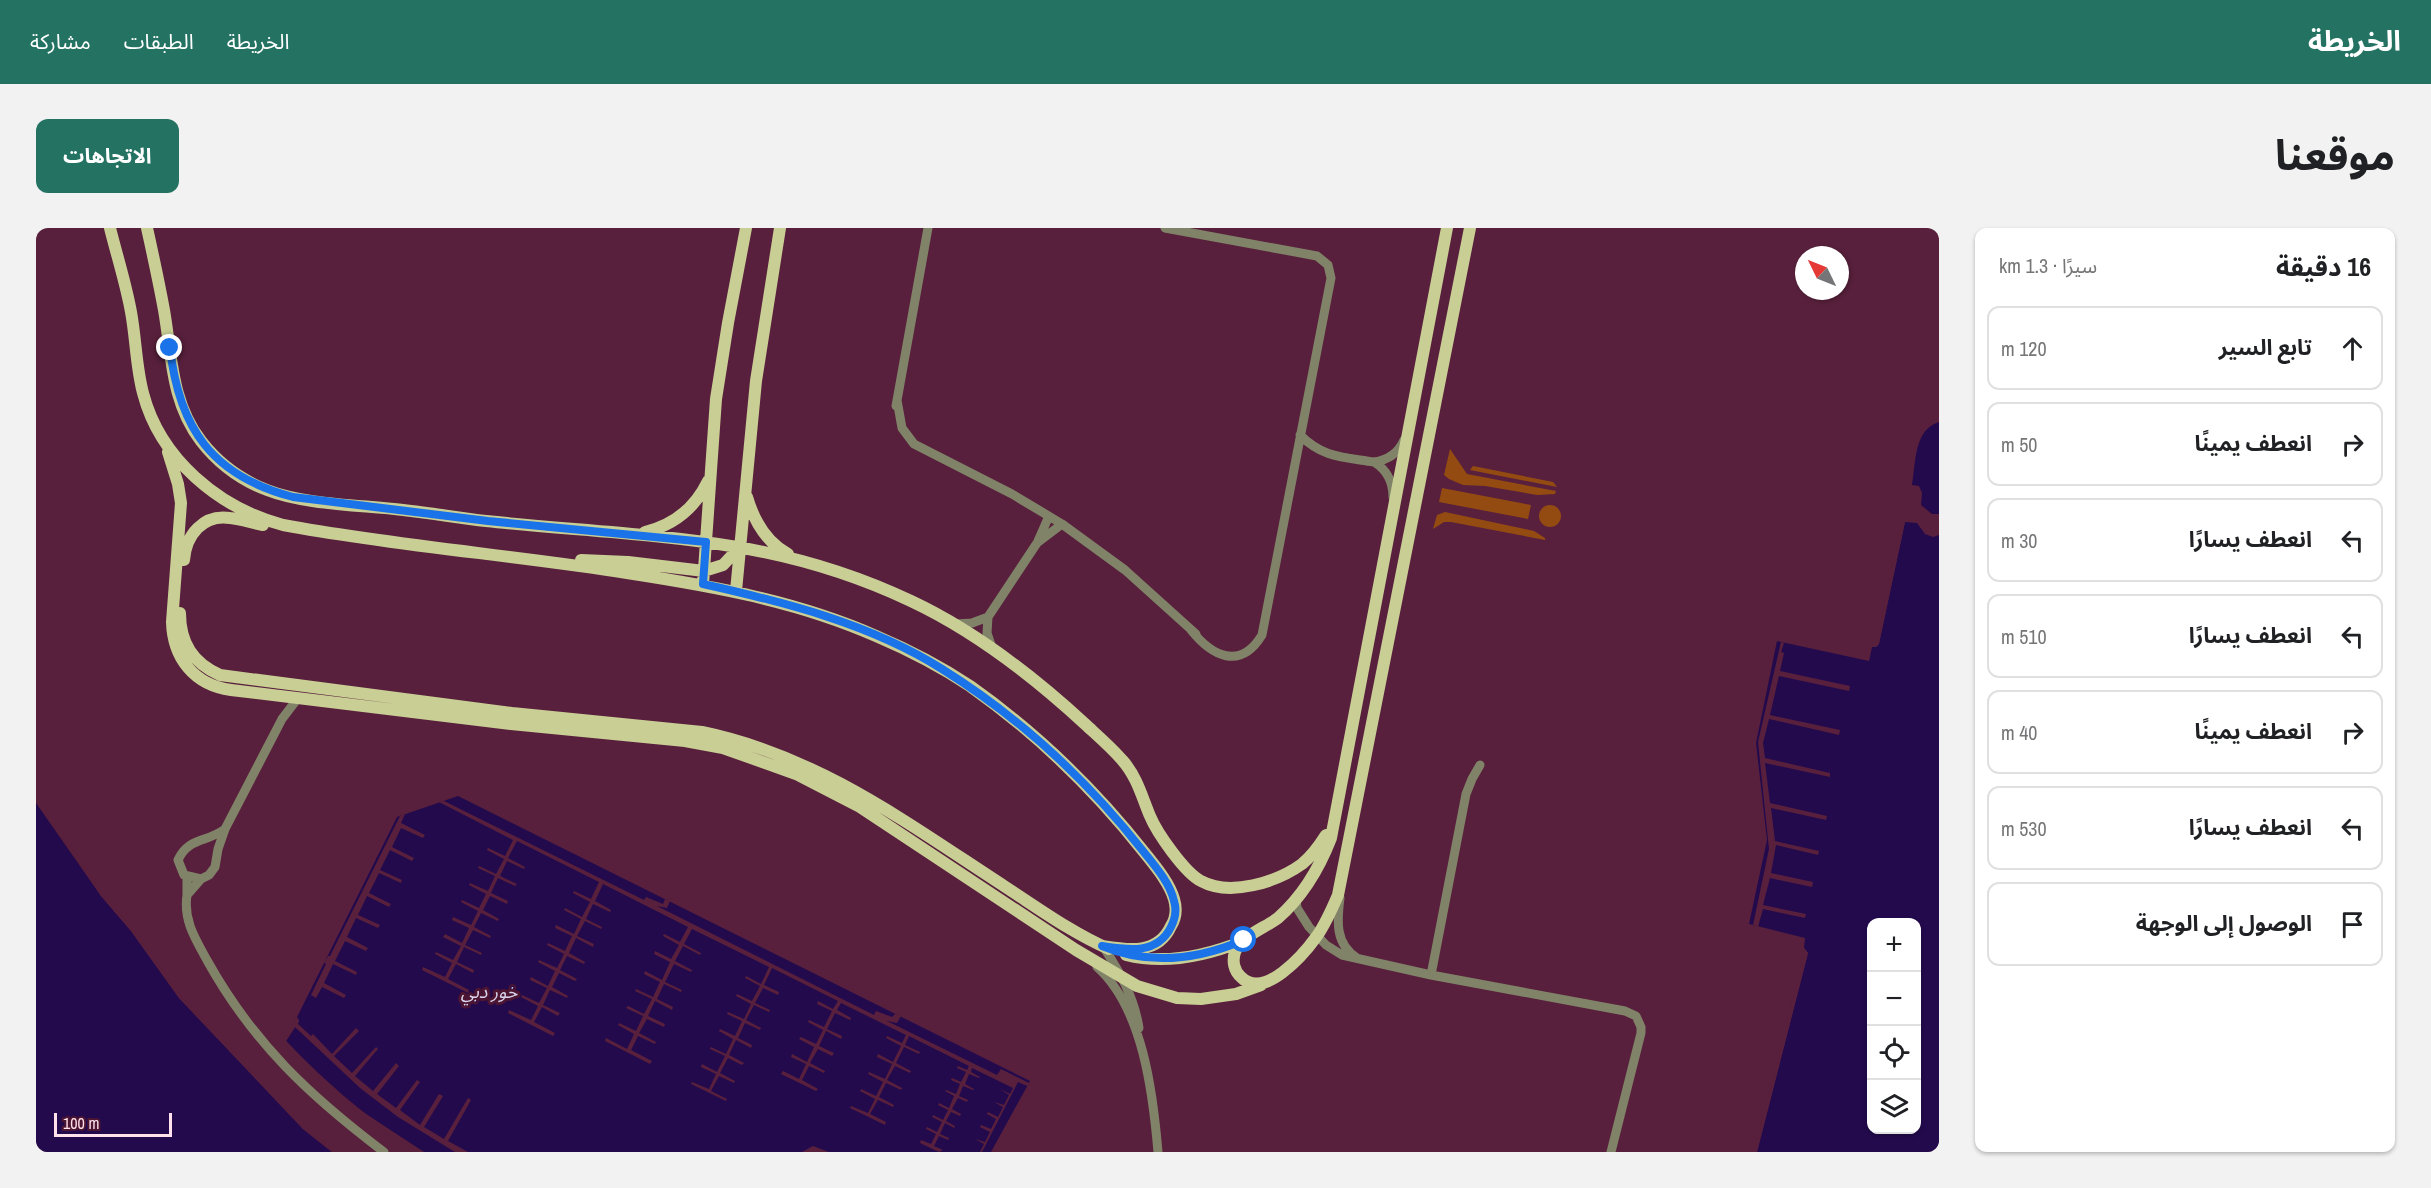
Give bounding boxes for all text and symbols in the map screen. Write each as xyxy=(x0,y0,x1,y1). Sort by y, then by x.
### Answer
text: الخريطة xyxy=(2308,22,2401,60)
text: مشاركة xyxy=(30,27,91,56)
text: الطبقات xyxy=(124,27,194,56)
text: الخريطة xyxy=(227,27,290,56)
button: الاتجاهات xyxy=(36,119,179,193)
text: موقعنا xyxy=(2275,127,2395,183)
north arrow xyxy=(1795,246,1849,300)
text: 16 دقيقة xyxy=(2276,249,2371,284)
text: سيرًا · 1.3 km xyxy=(1999,252,2097,279)
text: تابع السير xyxy=(2219,332,2312,362)
icon: ahead xyxy=(2336,332,2369,365)
route end xyxy=(156,334,182,360)
text: 120 m xyxy=(2001,335,2047,362)
text: انعطف يمينًا xyxy=(2194,428,2312,458)
icon: right xyxy=(2336,428,2369,461)
text: 50 m xyxy=(2001,431,2037,458)
text: انعطف يسارًا xyxy=(2189,524,2312,554)
icon: left xyxy=(2336,524,2369,557)
text: 30 m xyxy=(2001,527,2037,554)
text: انعطف يسارًا xyxy=(2189,620,2312,650)
icon: left xyxy=(2336,620,2369,653)
text: 510 m xyxy=(2001,623,2047,650)
text: انعطف يمينًا xyxy=(2194,716,2312,746)
icon: right xyxy=(2336,716,2369,749)
text: 40 m xyxy=(2001,719,2037,746)
text: انعطف يسارًا xyxy=(2189,812,2312,842)
icon: left xyxy=(2336,812,2369,845)
text: 530 m xyxy=(2001,815,2047,842)
text: الوصول إلى الوجهة xyxy=(2136,908,2312,938)
icon: arrive xyxy=(2336,908,2369,941)
map controls xyxy=(1867,918,1921,1134)
button: + xyxy=(1867,918,1921,972)
route start xyxy=(1230,926,1256,952)
button: − xyxy=(1867,972,1921,1026)
water label: خور دبي xyxy=(461,979,518,1006)
button: locate xyxy=(1867,1026,1921,1080)
button: layers xyxy=(1867,1080,1921,1134)
scale bar xyxy=(54,1110,172,1138)
text: 100 m xyxy=(63,1112,99,1134)

